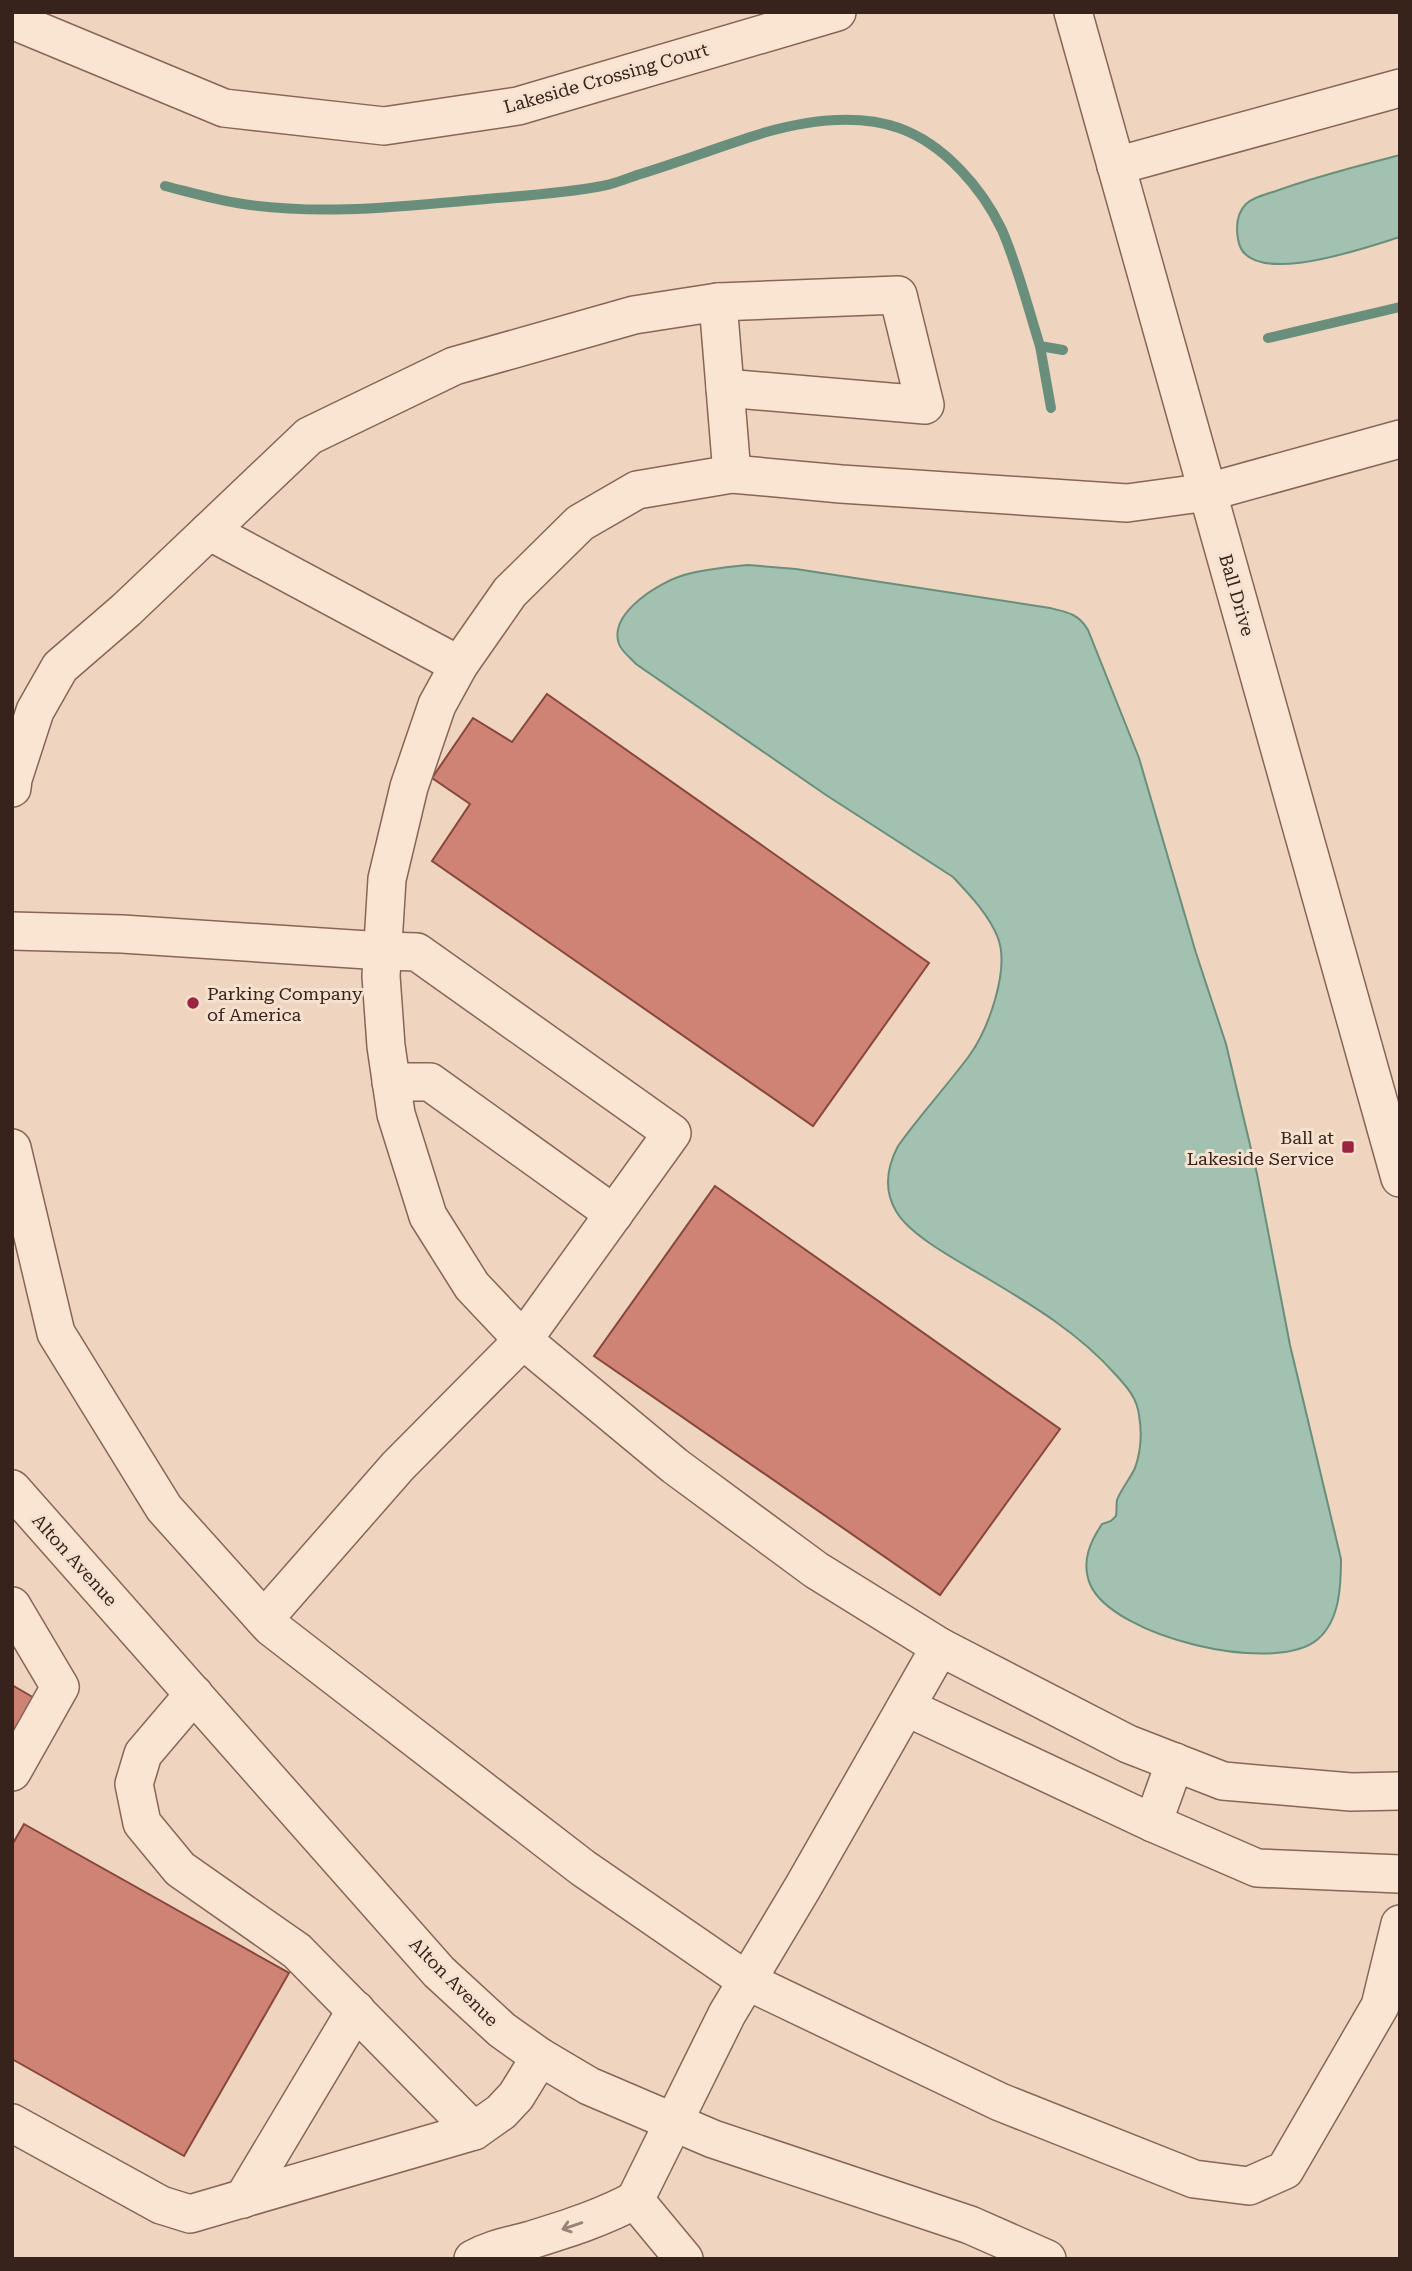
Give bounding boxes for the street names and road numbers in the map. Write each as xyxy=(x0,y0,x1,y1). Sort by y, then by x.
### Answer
street label: Lakeside Crossing Court xyxy=(501,39,711,117)
street label: Ball Drive xyxy=(1215,552,1259,639)
street label: Alton Avenue xyxy=(28,1510,122,1610)
street label: Alton Avenue xyxy=(405,1933,503,2031)

